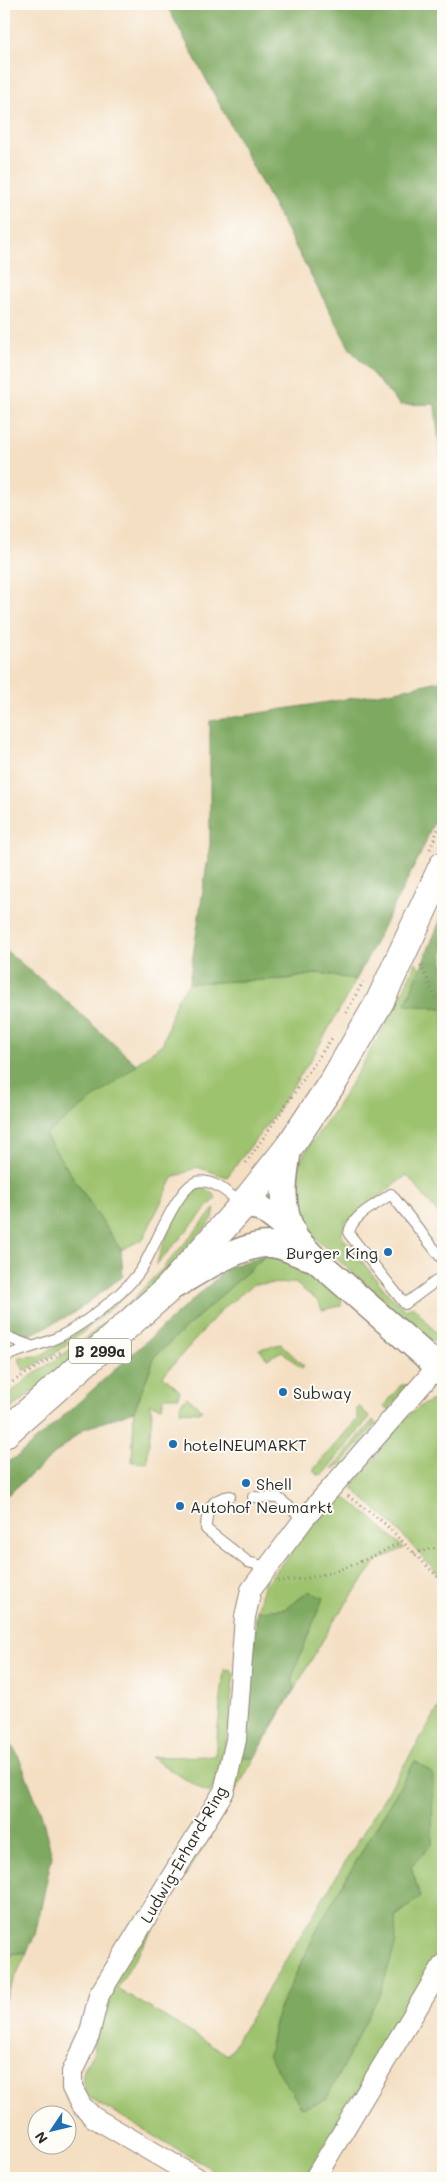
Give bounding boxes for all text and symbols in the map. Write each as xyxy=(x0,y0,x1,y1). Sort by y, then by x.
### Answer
place label: Burger King xyxy=(286,1242,378,1263)
marker: Burger King xyxy=(382,1246,394,1258)
road number: B 299a xyxy=(69,1338,131,1364)
place label: Subway xyxy=(293,1382,352,1403)
marker: Subway xyxy=(277,1386,289,1398)
place label: hotelNEUMARKT xyxy=(183,1434,307,1455)
marker: hotelNEUMARKT xyxy=(167,1438,179,1450)
place label: Shell xyxy=(256,1473,292,1494)
marker: Shell xyxy=(240,1477,252,1489)
place label: Autohof Neumarkt xyxy=(190,1496,333,1517)
marker: Autohof Neumarkt xyxy=(174,1500,186,1512)
street label: Ludwig-Erhard-Ring xyxy=(135,1782,231,1926)
north arrow xyxy=(28,2104,78,2154)
text: N xyxy=(30,2128,52,2148)

